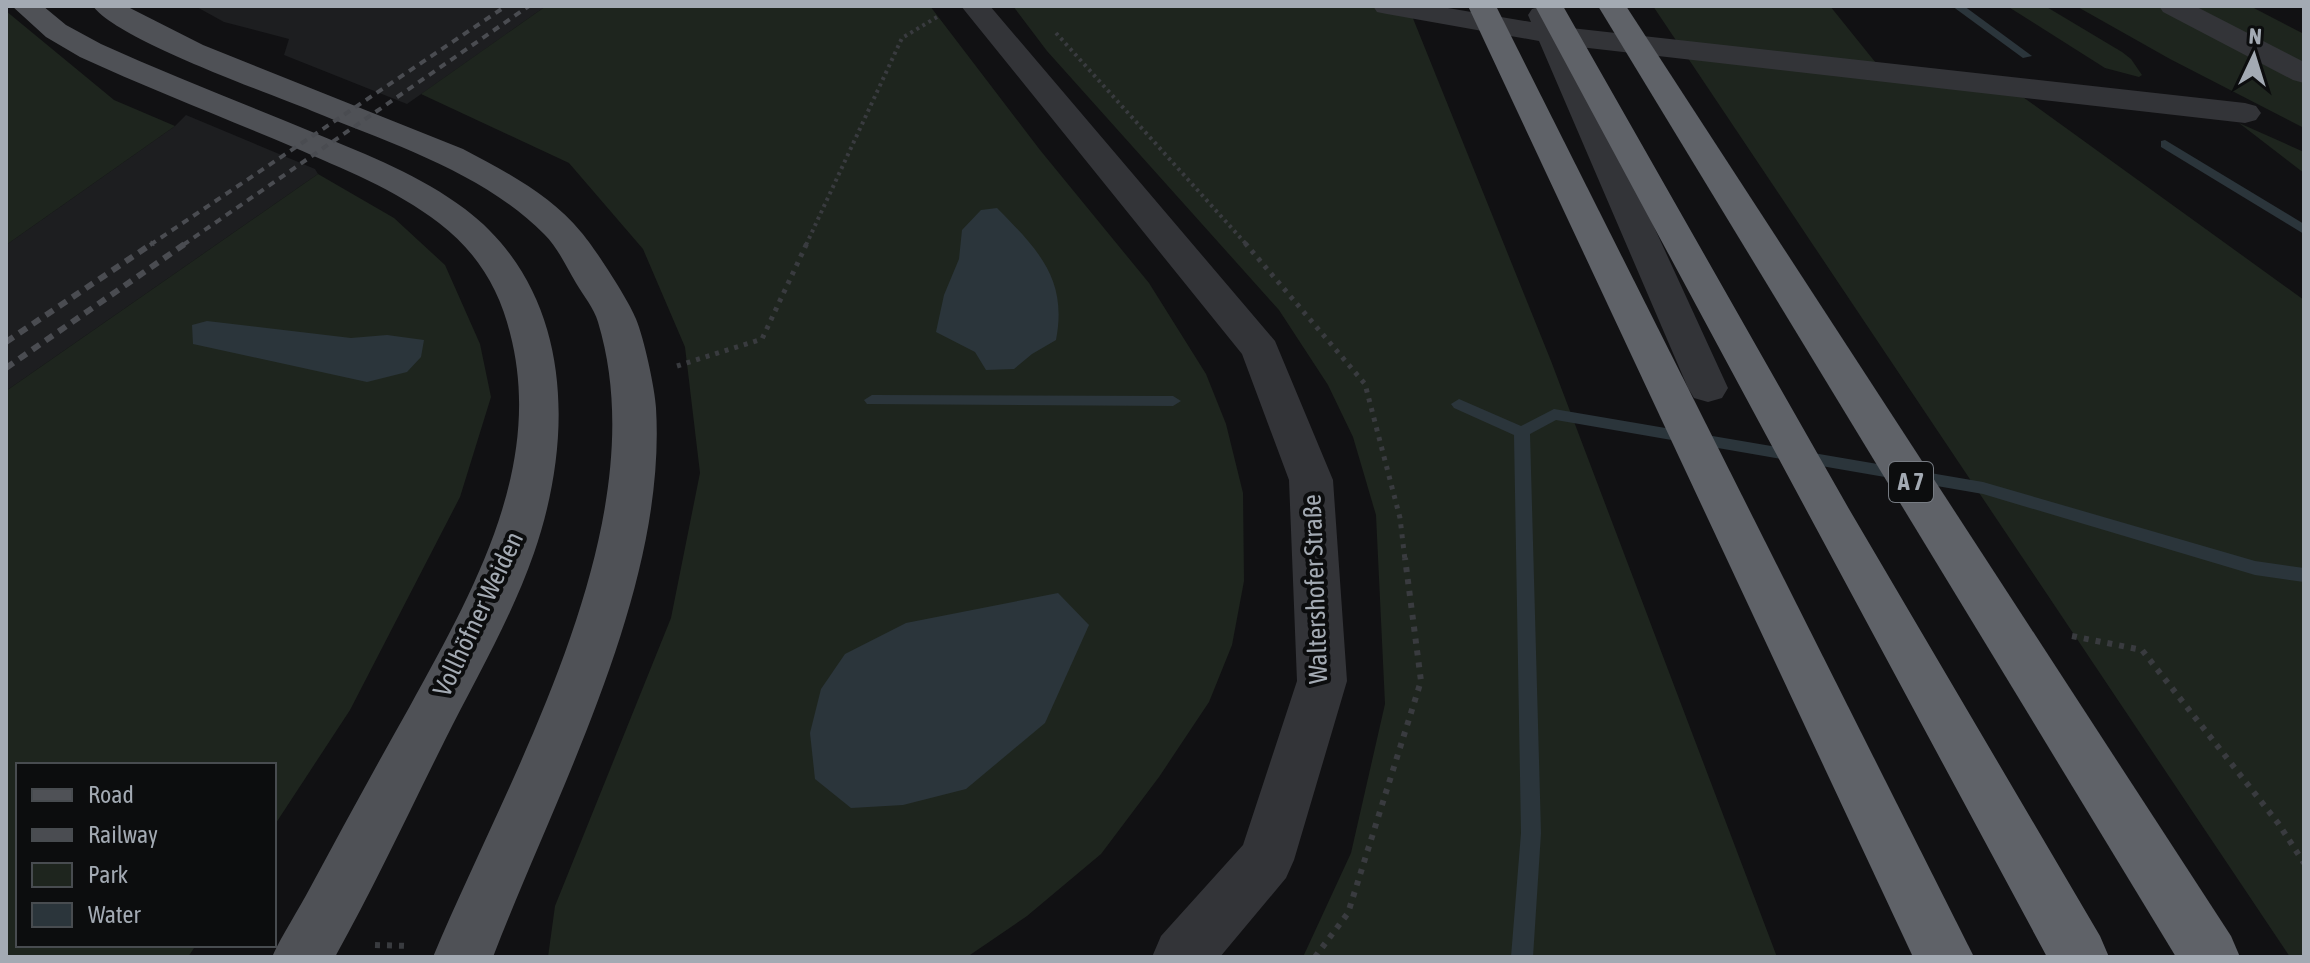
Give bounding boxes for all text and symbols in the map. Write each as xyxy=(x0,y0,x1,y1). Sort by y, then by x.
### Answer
north arrow xyxy=(2214,16,2294,96)
text: N xyxy=(2248,23,2263,49)
road number: A 7 xyxy=(1889,462,1933,502)
street label: Waltershofer Straße xyxy=(1297,494,1333,684)
street label: Vollhöfner Weiden xyxy=(427,527,529,701)
legend xyxy=(16,763,276,947)
text: Road xyxy=(88,781,134,808)
text: Railway xyxy=(88,821,158,848)
text: Park xyxy=(88,861,129,888)
text: Water xyxy=(88,901,141,928)

